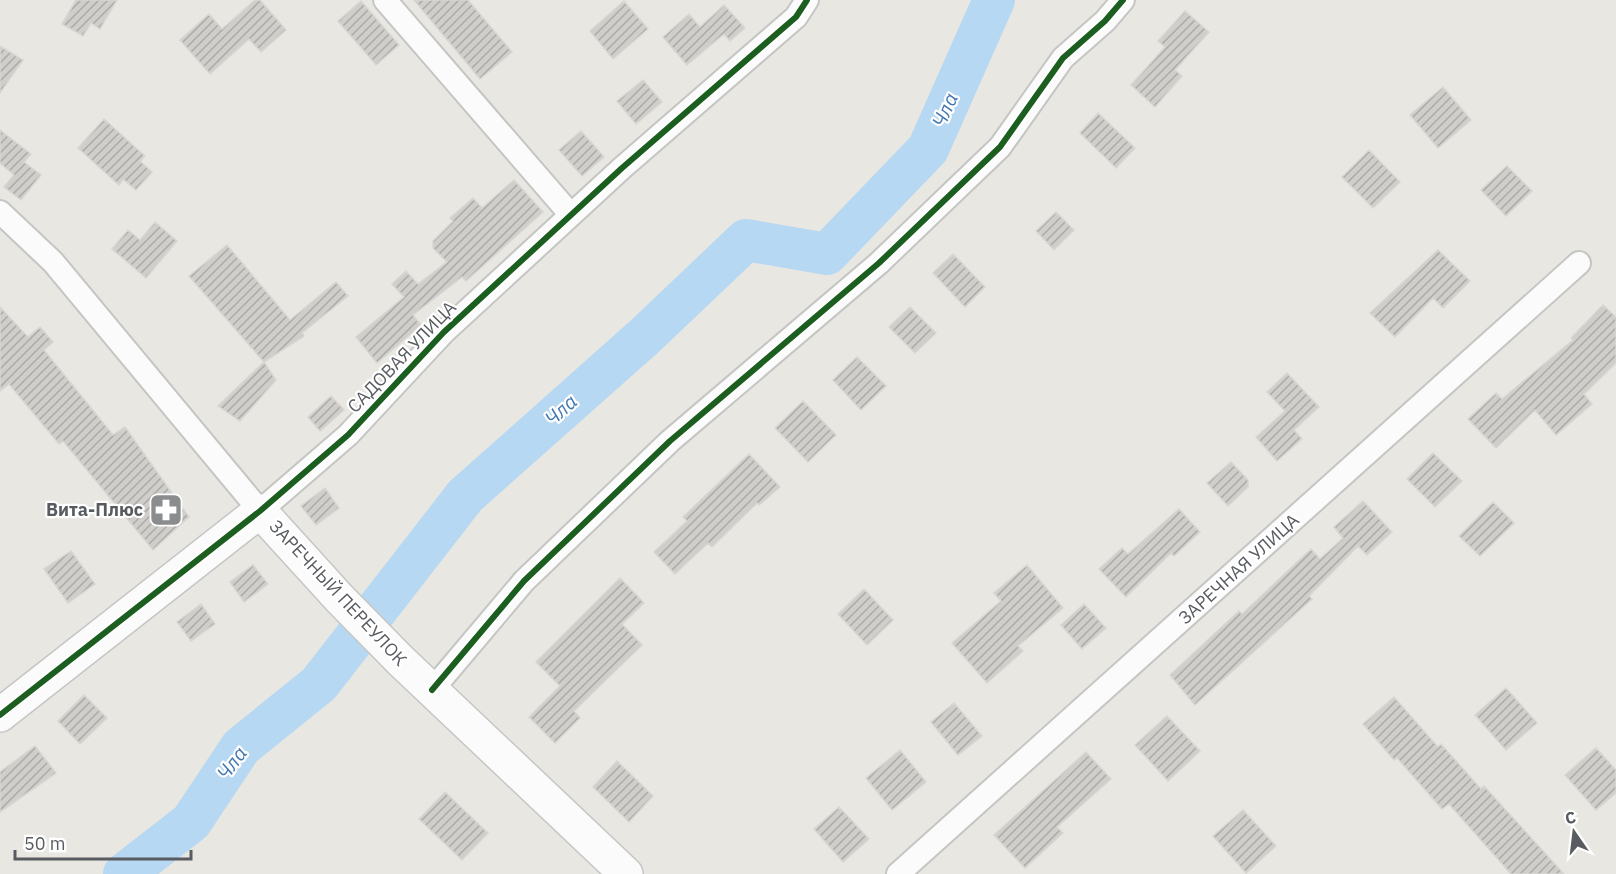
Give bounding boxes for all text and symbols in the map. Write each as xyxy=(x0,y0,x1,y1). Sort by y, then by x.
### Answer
water label: Чла xyxy=(925,88,964,131)
street label: САДОВАЯ УЛИЦА xyxy=(342,296,461,417)
water label: Чла xyxy=(539,388,583,431)
pharmacy icon: Вита-Плюс xyxy=(148,492,184,528)
place label: Вита-Плюс xyxy=(46,498,143,521)
street label: ЗАРЕЧНАЯ УЛИЦА xyxy=(1174,508,1304,629)
street label: ЗАРЕЧНЫЙ ПЕРЕУЛОК xyxy=(265,515,412,671)
water label: Чла xyxy=(210,741,253,785)
north arrow xyxy=(1544,802,1604,862)
text: С xyxy=(1563,806,1578,828)
scale bar xyxy=(15,823,190,861)
text: 50 m xyxy=(24,832,66,855)

